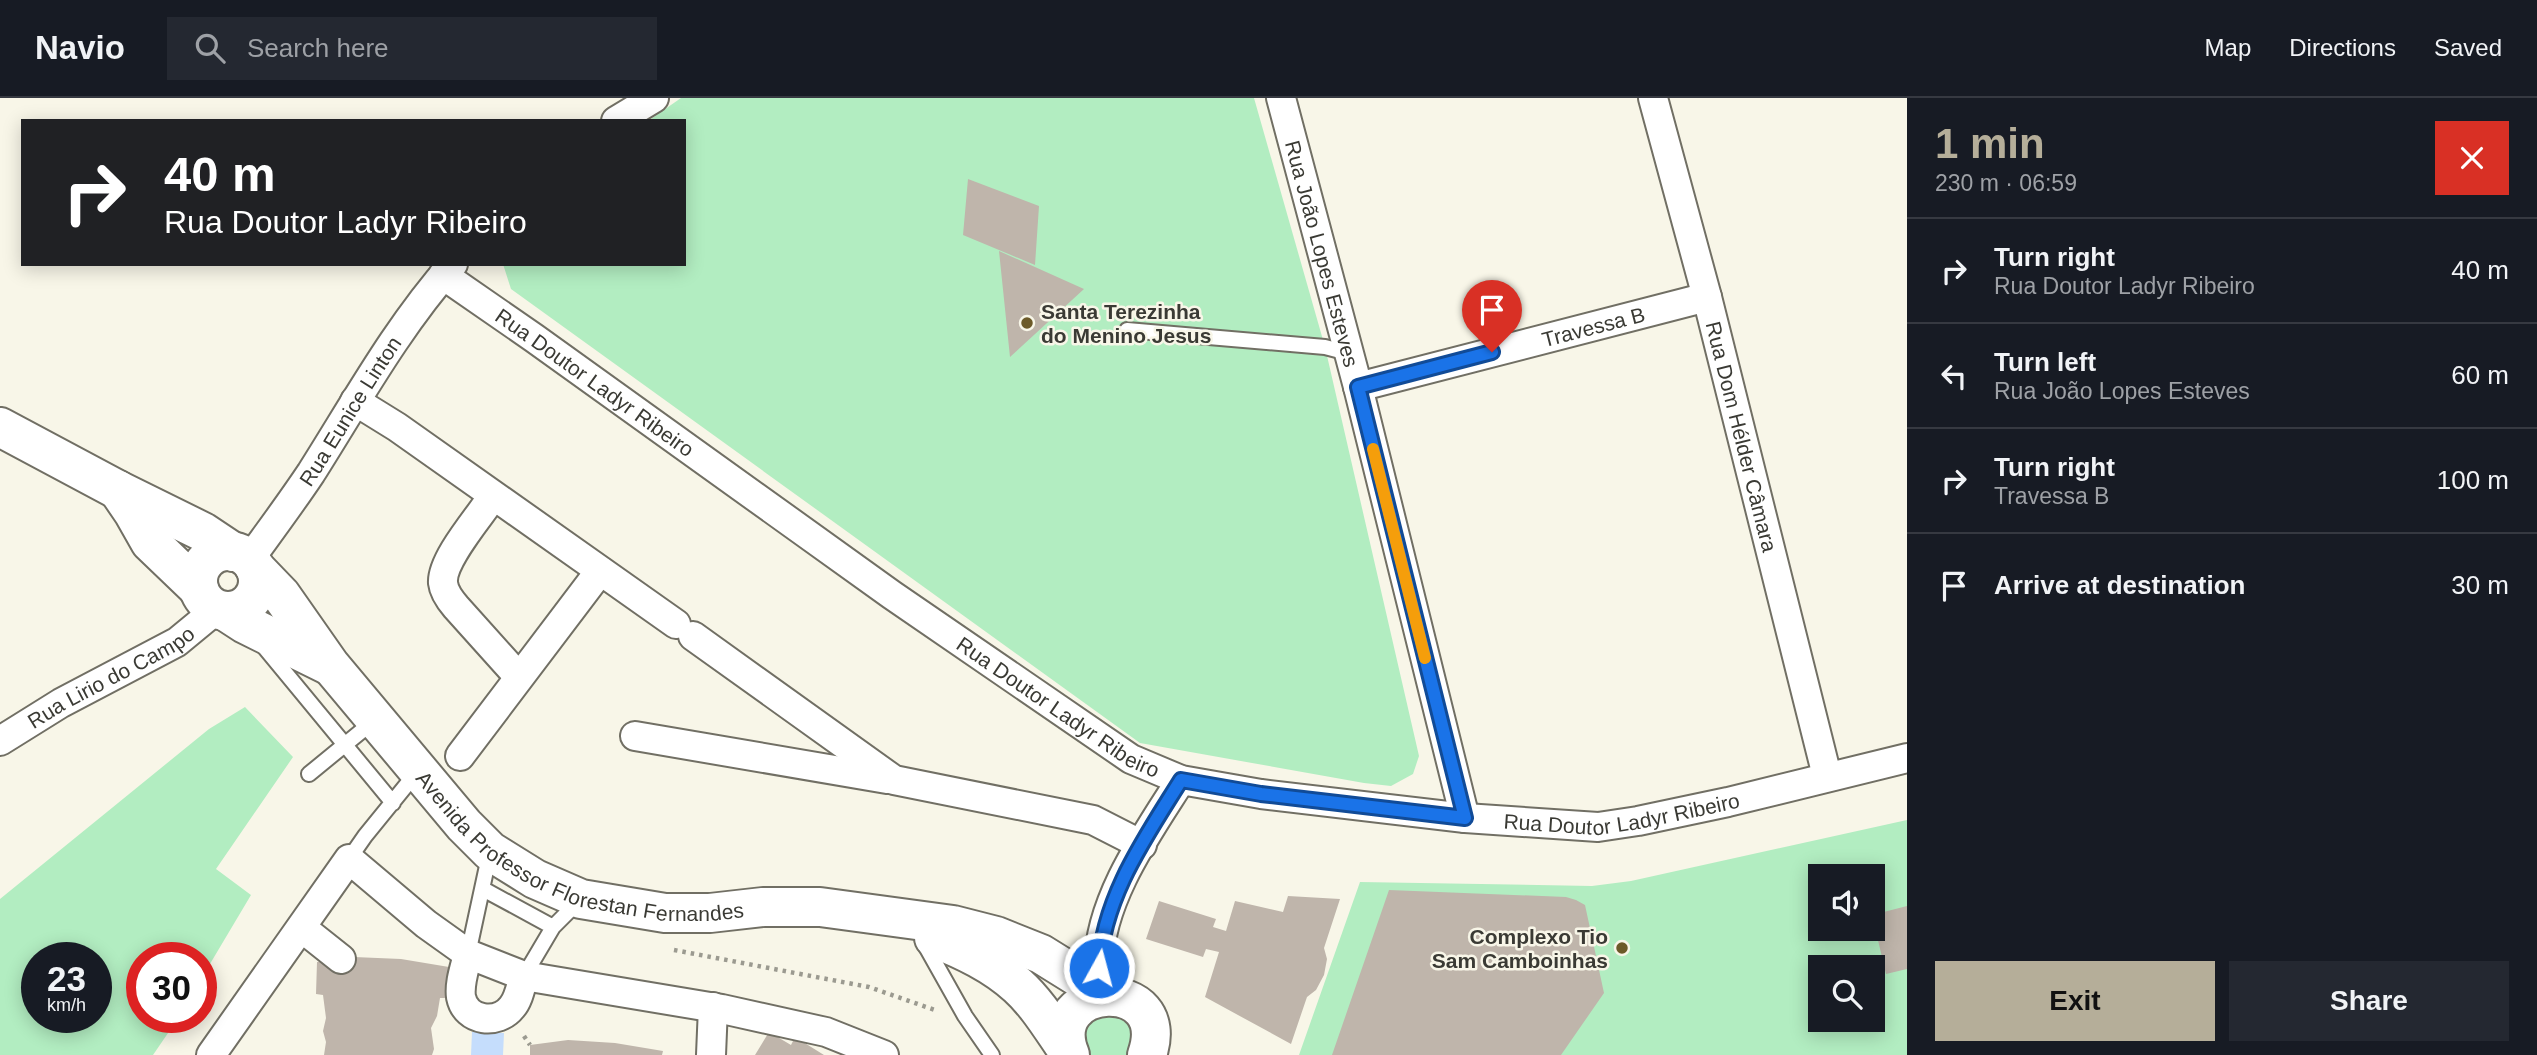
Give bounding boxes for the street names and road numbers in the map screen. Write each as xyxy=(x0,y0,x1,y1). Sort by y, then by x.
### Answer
street label: Rua João Lopes Esteves xyxy=(1281,138,1364,369)
street label: Travessa B xyxy=(1539,302,1647,351)
street label: Rua Doutor Ladyr Ribeiro xyxy=(491,304,699,461)
street label: Rua Dom Hélder Câmara xyxy=(1702,319,1782,555)
street label: Rua Eunice Linton xyxy=(294,332,405,490)
street label: Rua Lirio do Campo xyxy=(23,621,199,732)
street label: Rua Doutor Ladyr Ribeiro xyxy=(953,632,1163,781)
street label: Avenida Professor Florestan Fernandes xyxy=(412,766,745,925)
street label: Rua Doutor Ladyr Ribeiro xyxy=(1503,788,1742,839)

